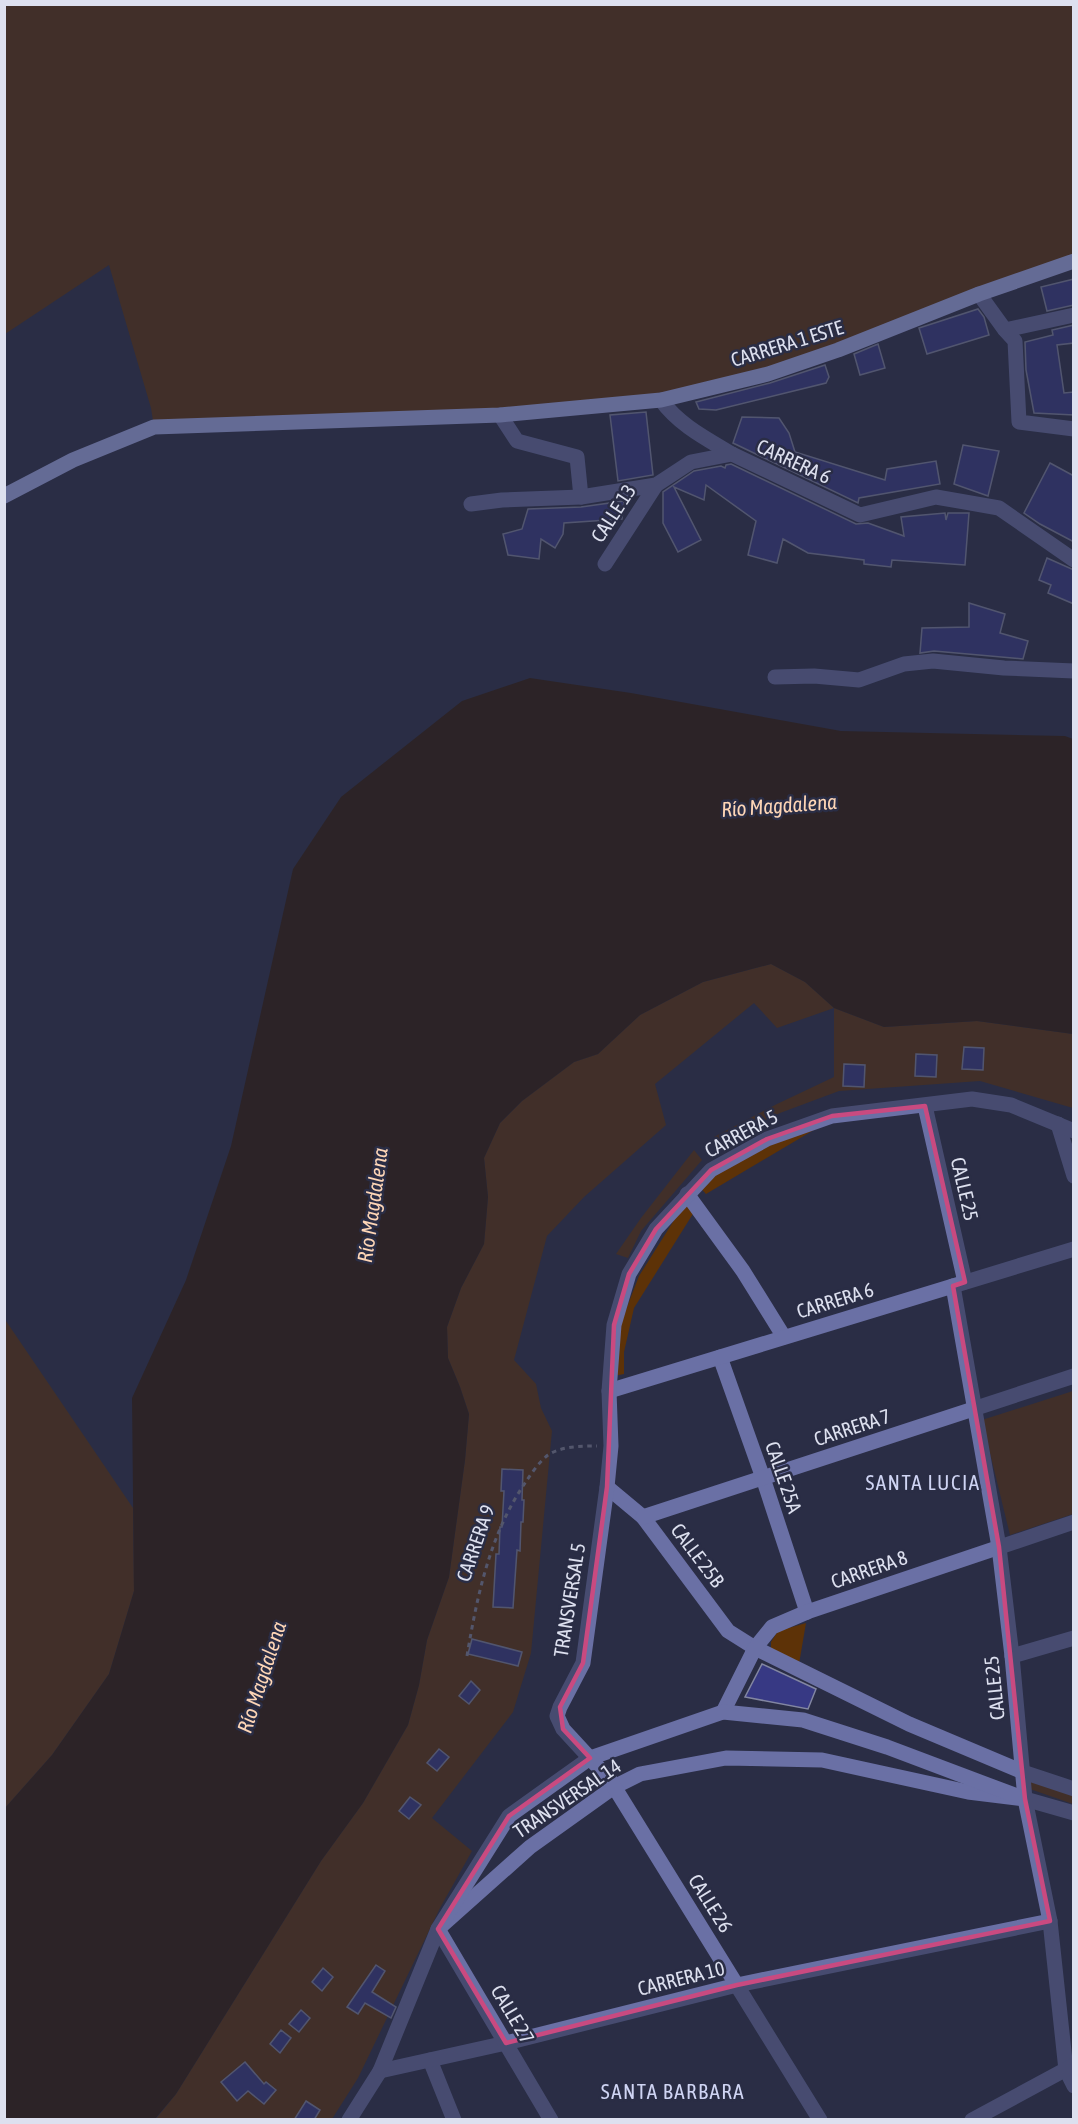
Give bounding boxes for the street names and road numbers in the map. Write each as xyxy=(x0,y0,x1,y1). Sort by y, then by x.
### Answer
street label: CARRERA 1 ESTE xyxy=(728,315,846,371)
street label: CARRERA 6 xyxy=(753,434,835,488)
street label: CALLE 13 xyxy=(586,480,640,546)
street label: CARRERA 5 xyxy=(701,1104,781,1162)
street label: CALLE 25 xyxy=(947,1155,983,1223)
street label: CARRERA 6 xyxy=(794,1277,876,1323)
street label: CARRERA 7 xyxy=(811,1404,893,1450)
street label: CALLE 25A xyxy=(761,1438,807,1516)
street label: CARRERA 9 xyxy=(451,1502,499,1584)
street label: CALLE 25B xyxy=(667,1519,730,1592)
street label: TRANSVERSAL 5 xyxy=(549,1541,589,1659)
street label: CARRERA 8 xyxy=(828,1545,910,1593)
street label: CALLE 25 xyxy=(979,1655,1009,1721)
street label: TRANSVERSAL 14 xyxy=(509,1754,625,1842)
street label: CALLE 26 xyxy=(684,1870,738,1936)
street label: CARRERA 10 xyxy=(635,1956,727,2000)
street label: CALLE 27 xyxy=(487,1981,539,2047)

